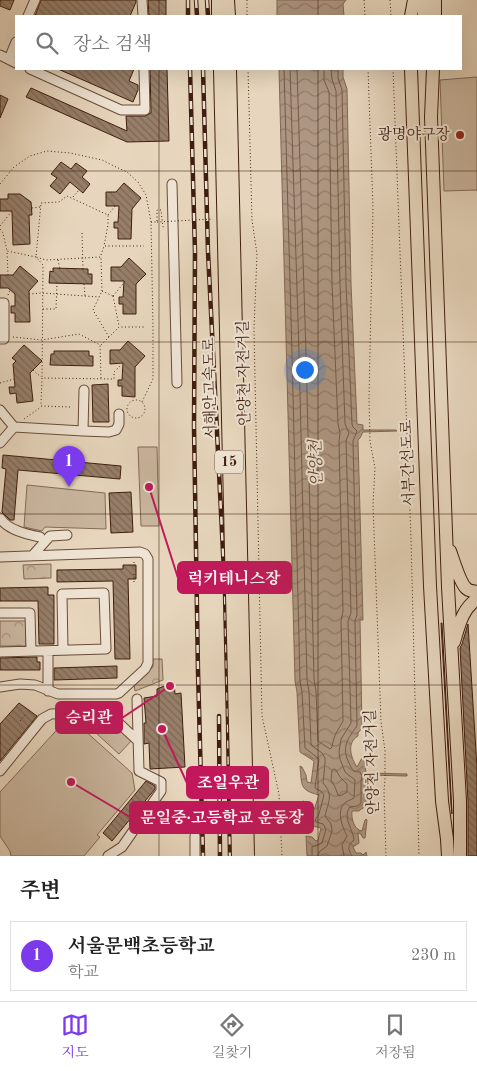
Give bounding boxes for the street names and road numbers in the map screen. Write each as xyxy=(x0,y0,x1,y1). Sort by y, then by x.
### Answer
street label: 안양천 자전거길 xyxy=(235,320,253,426)
street label: 서해안고속도로 xyxy=(201,337,219,439)
street label: 서부간선도로 xyxy=(398,419,418,507)
road number: 15 xyxy=(215,451,243,474)
street label: 안양천 자전거길 xyxy=(362,709,382,815)

